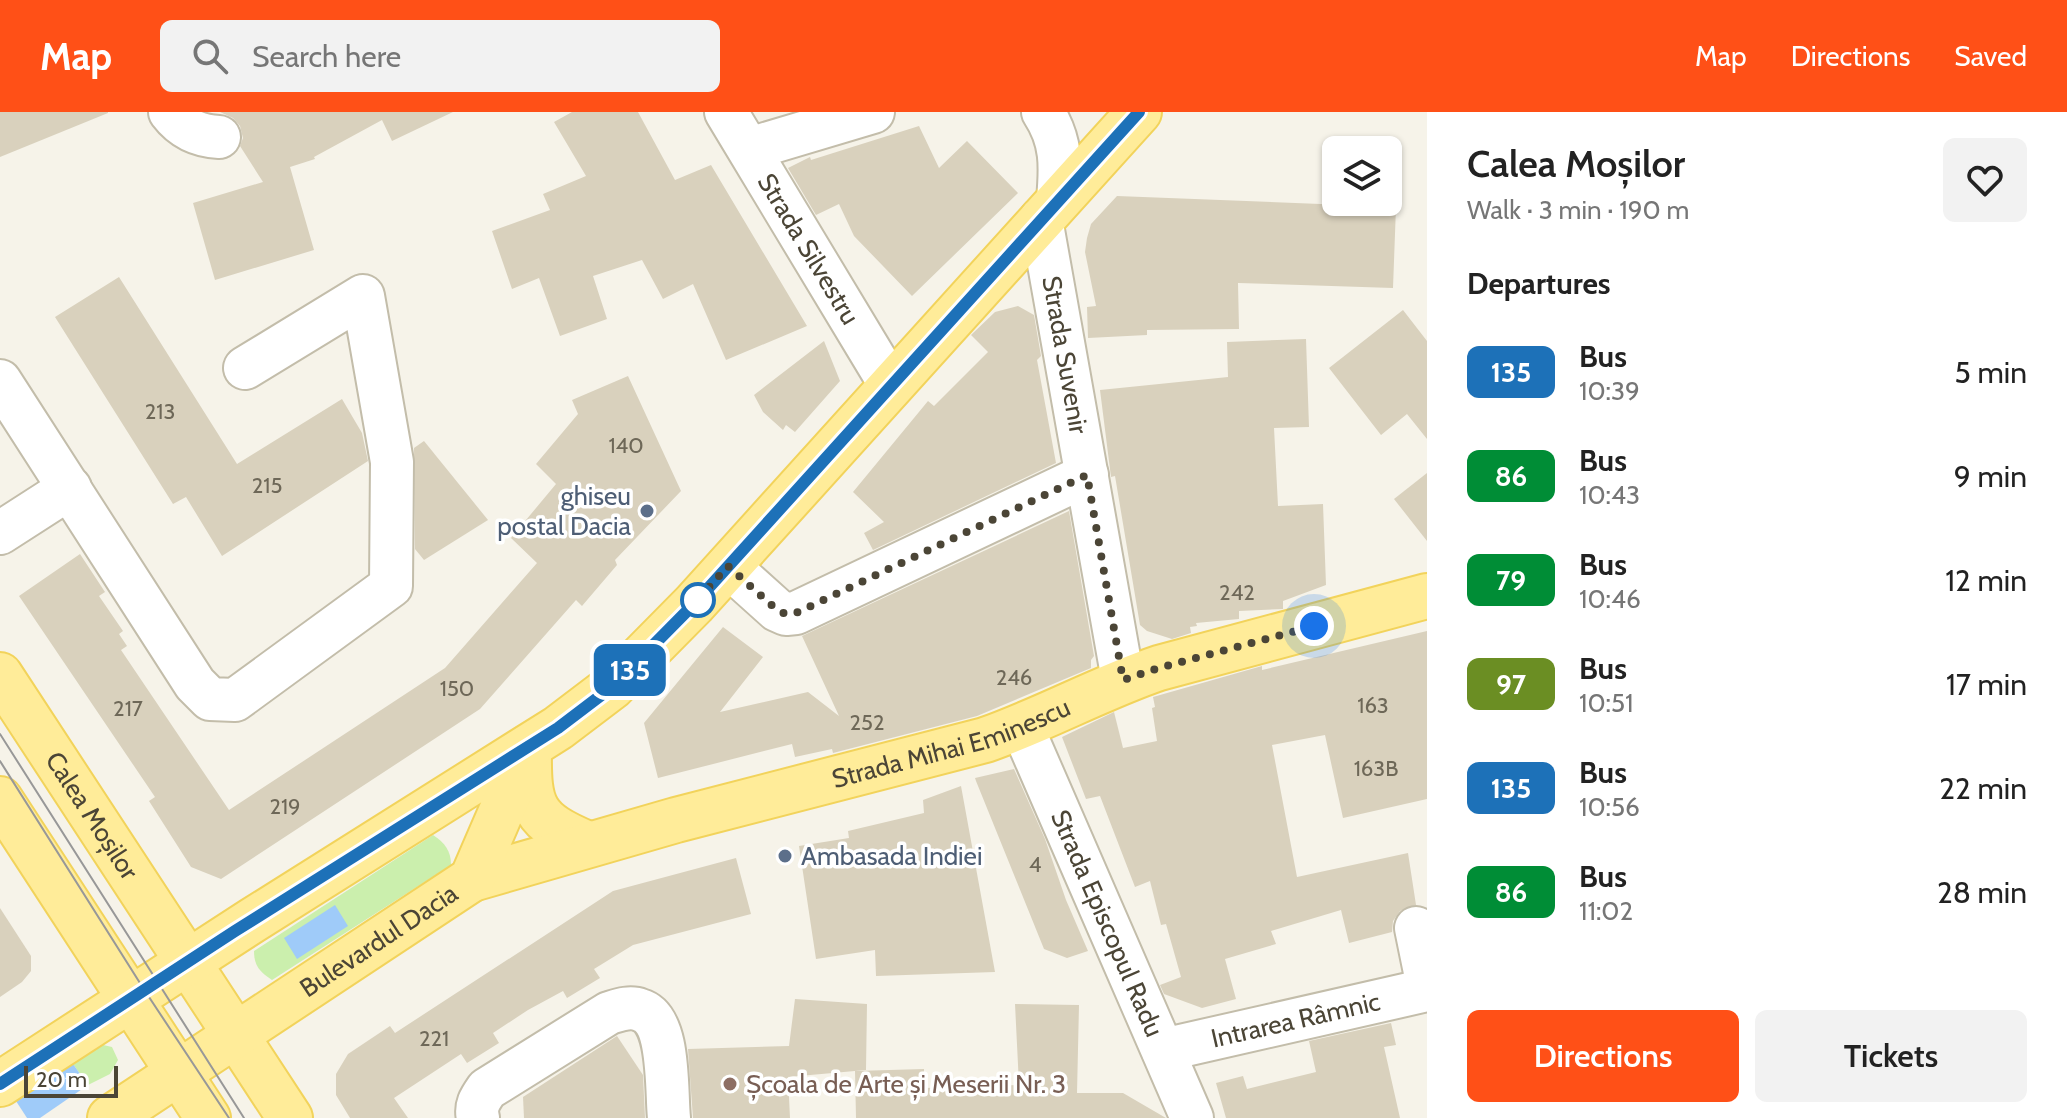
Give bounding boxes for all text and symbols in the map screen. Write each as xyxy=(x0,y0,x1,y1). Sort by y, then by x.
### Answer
search box xyxy=(160,20,720,92)
text: Map xyxy=(40,33,112,80)
icon: search xyxy=(188,34,232,78)
text: Search here xyxy=(252,38,401,75)
text: Map xyxy=(1695,39,1747,73)
text: Directions xyxy=(1791,39,1910,73)
text: Saved xyxy=(1954,39,2027,73)
map controls xyxy=(1322,136,1402,216)
button: layers xyxy=(1322,136,1402,216)
button: heart xyxy=(1943,138,2027,222)
text: Calea Moșilor xyxy=(1467,140,1685,187)
street label: Strada Silvestru xyxy=(751,168,866,330)
text: Walk · 3 min · 190 m xyxy=(1467,194,1689,226)
text: Departures xyxy=(1467,265,1611,302)
street label: Strada Suvenir xyxy=(1035,273,1095,437)
text: Bus xyxy=(1579,338,1627,375)
text: 5 min xyxy=(1955,354,2027,391)
text: 135 xyxy=(1491,355,1531,389)
text: 10:39 xyxy=(1579,375,1640,407)
house number: 213 xyxy=(145,398,175,425)
house number: 140 xyxy=(608,432,644,459)
text: Bus xyxy=(1579,442,1627,479)
text: 9 min xyxy=(1954,458,2027,495)
text: 86 xyxy=(1495,459,1527,493)
house number: 215 xyxy=(252,472,282,499)
text: 10:43 xyxy=(1579,479,1640,511)
place label: ghiseu postal Dacia xyxy=(497,480,632,542)
marker: ghiseu postal Dacia xyxy=(638,502,656,520)
text: Bus xyxy=(1579,546,1627,583)
text: 12 min xyxy=(1945,562,2027,599)
text: 79 xyxy=(1496,563,1526,597)
house number: 242 xyxy=(1219,579,1255,606)
unlabelled marker xyxy=(681,583,715,617)
text: 10:46 xyxy=(1579,583,1641,615)
your location xyxy=(1294,606,1334,646)
line badge: 135 xyxy=(584,644,676,696)
text: Bus xyxy=(1579,650,1627,687)
text: 135 xyxy=(610,653,650,687)
house number: 246 xyxy=(996,664,1032,691)
text: 17 min xyxy=(1946,666,2027,703)
text: 97 xyxy=(1496,667,1526,701)
house number: 150 xyxy=(440,675,474,702)
text: 10:51 xyxy=(1579,687,1634,719)
street label: Strada Mihai Eminescu xyxy=(829,691,1075,795)
house number: 163 xyxy=(1357,692,1389,719)
house number: 217 xyxy=(113,695,143,722)
house number: 252 xyxy=(850,709,884,736)
street label: Calea Moșilor xyxy=(39,746,146,886)
text: Bus xyxy=(1579,754,1627,791)
house number: 163B xyxy=(1354,755,1398,782)
text: 22 min xyxy=(1939,770,2027,807)
text: 135 xyxy=(1491,771,1531,805)
text: 10:56 xyxy=(1579,791,1640,823)
house number: 219 xyxy=(269,793,301,820)
street label: Strada Episcopul Radu xyxy=(1044,805,1171,1042)
place label: Ambasada Indiei xyxy=(801,840,982,872)
marker: Ambasada Indiei xyxy=(776,847,794,865)
house number: 4 xyxy=(1029,851,1042,878)
text: Bus xyxy=(1579,858,1627,895)
text: 28 min xyxy=(1937,874,2027,911)
text: 86 xyxy=(1495,875,1527,909)
street label: Bulevardul Dacia xyxy=(294,877,464,1004)
text: 11:02 xyxy=(1579,895,1633,927)
street label: Intrarea Râmnic xyxy=(1208,985,1383,1055)
button: Directions xyxy=(1467,1010,1739,1102)
button: Tickets xyxy=(1755,1010,2027,1102)
house number: 221 xyxy=(419,1025,449,1052)
scale bar xyxy=(24,1062,118,1098)
text: 20 m xyxy=(36,1066,87,1093)
place label: Școala de Arte și Meserii Nr. 3 xyxy=(746,1068,1066,1101)
marker: Școala de Arte și Meserii Nr. 3 xyxy=(721,1075,739,1093)

